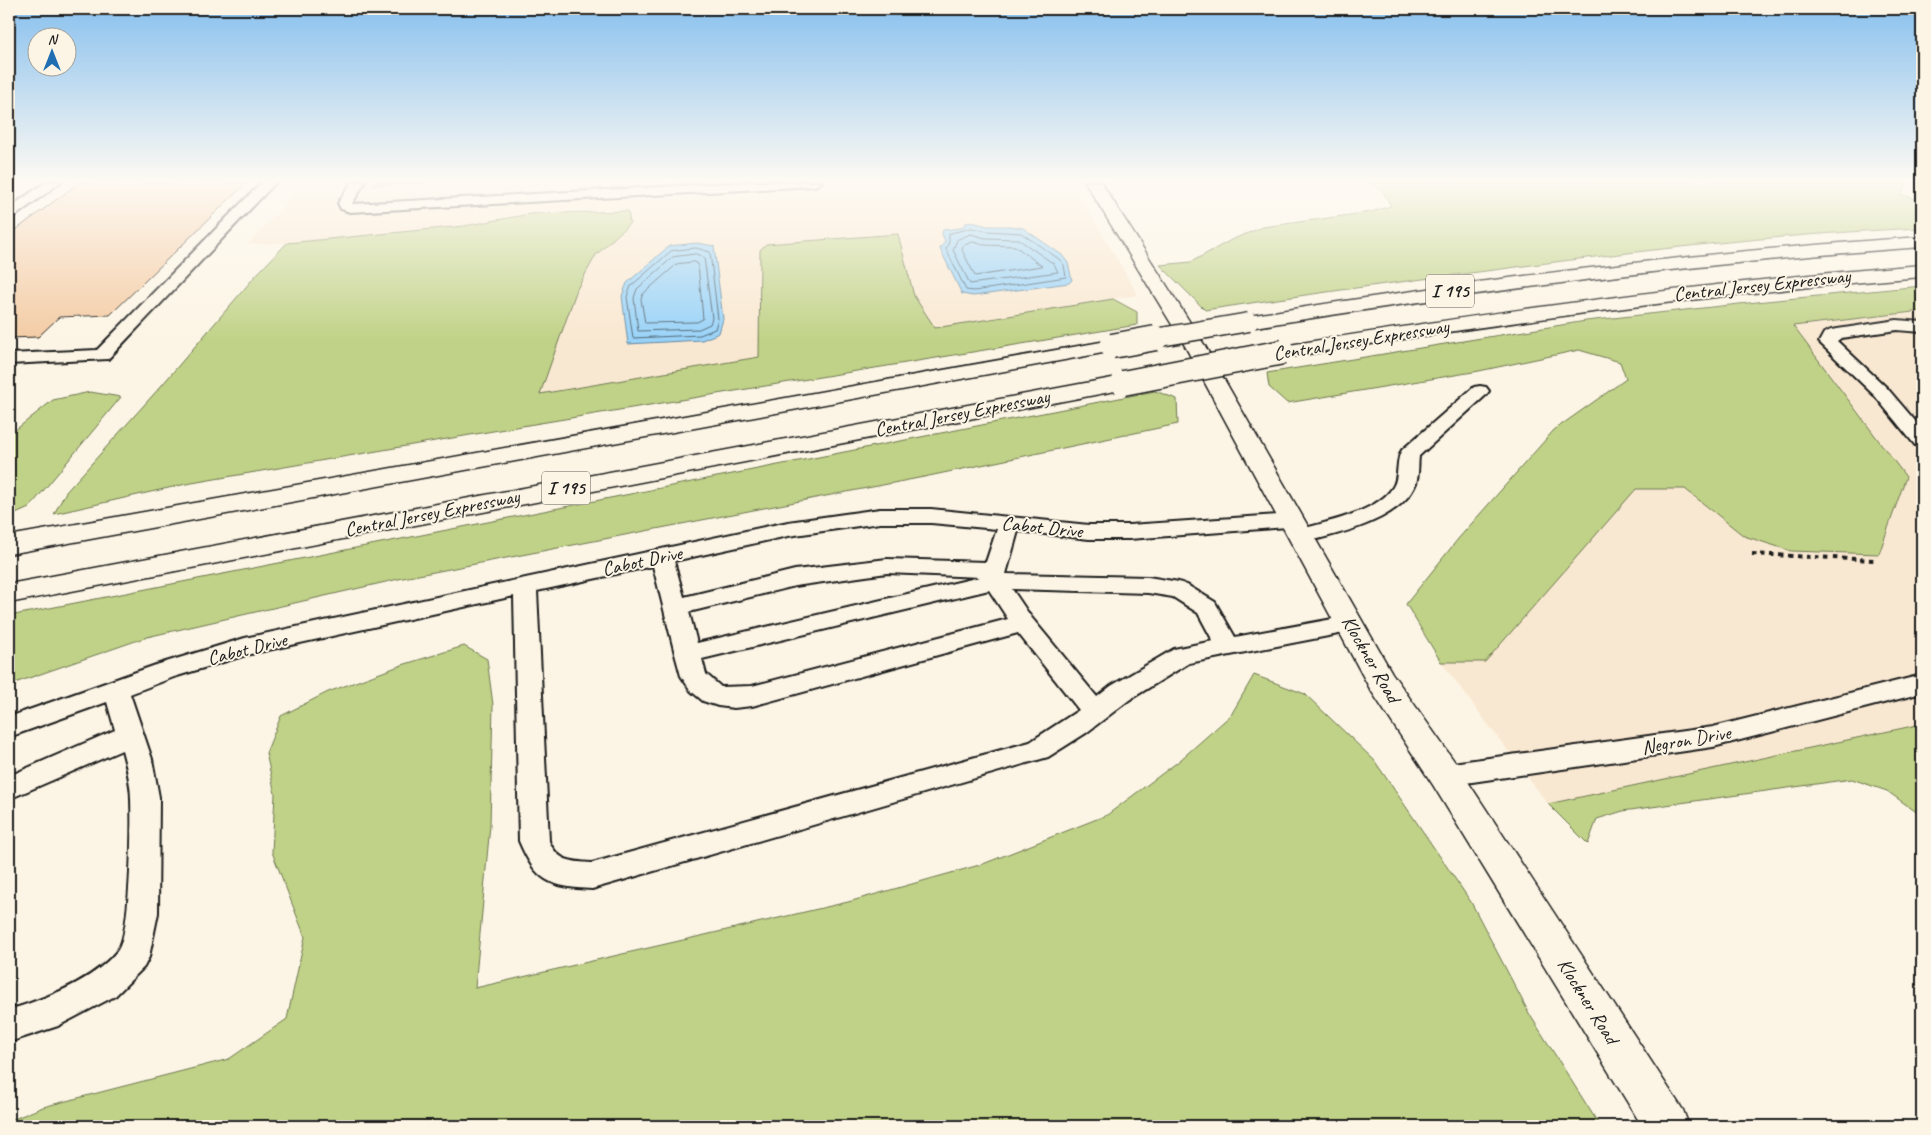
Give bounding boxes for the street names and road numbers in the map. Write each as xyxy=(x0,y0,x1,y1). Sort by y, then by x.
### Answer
street label: Central Jersey Expressway xyxy=(1673,263,1853,307)
road number: I 195 xyxy=(1426,274,1474,308)
street label: Central Jersey Expressway xyxy=(1271,314,1452,366)
street label: Central Jersey Expressway xyxy=(873,384,1053,442)
road number: I 195 xyxy=(542,472,590,504)
street label: Central Jersey Expressway xyxy=(343,484,523,542)
street label: Cabot Drive xyxy=(1000,510,1085,544)
street label: Cabot Drive xyxy=(600,540,686,582)
street label: Klockner Road xyxy=(1336,611,1408,710)
street label: Cabot Drive xyxy=(205,627,291,671)
street label: Negron Drive xyxy=(1640,720,1734,760)
street label: Klockner Road xyxy=(1552,953,1626,1051)

